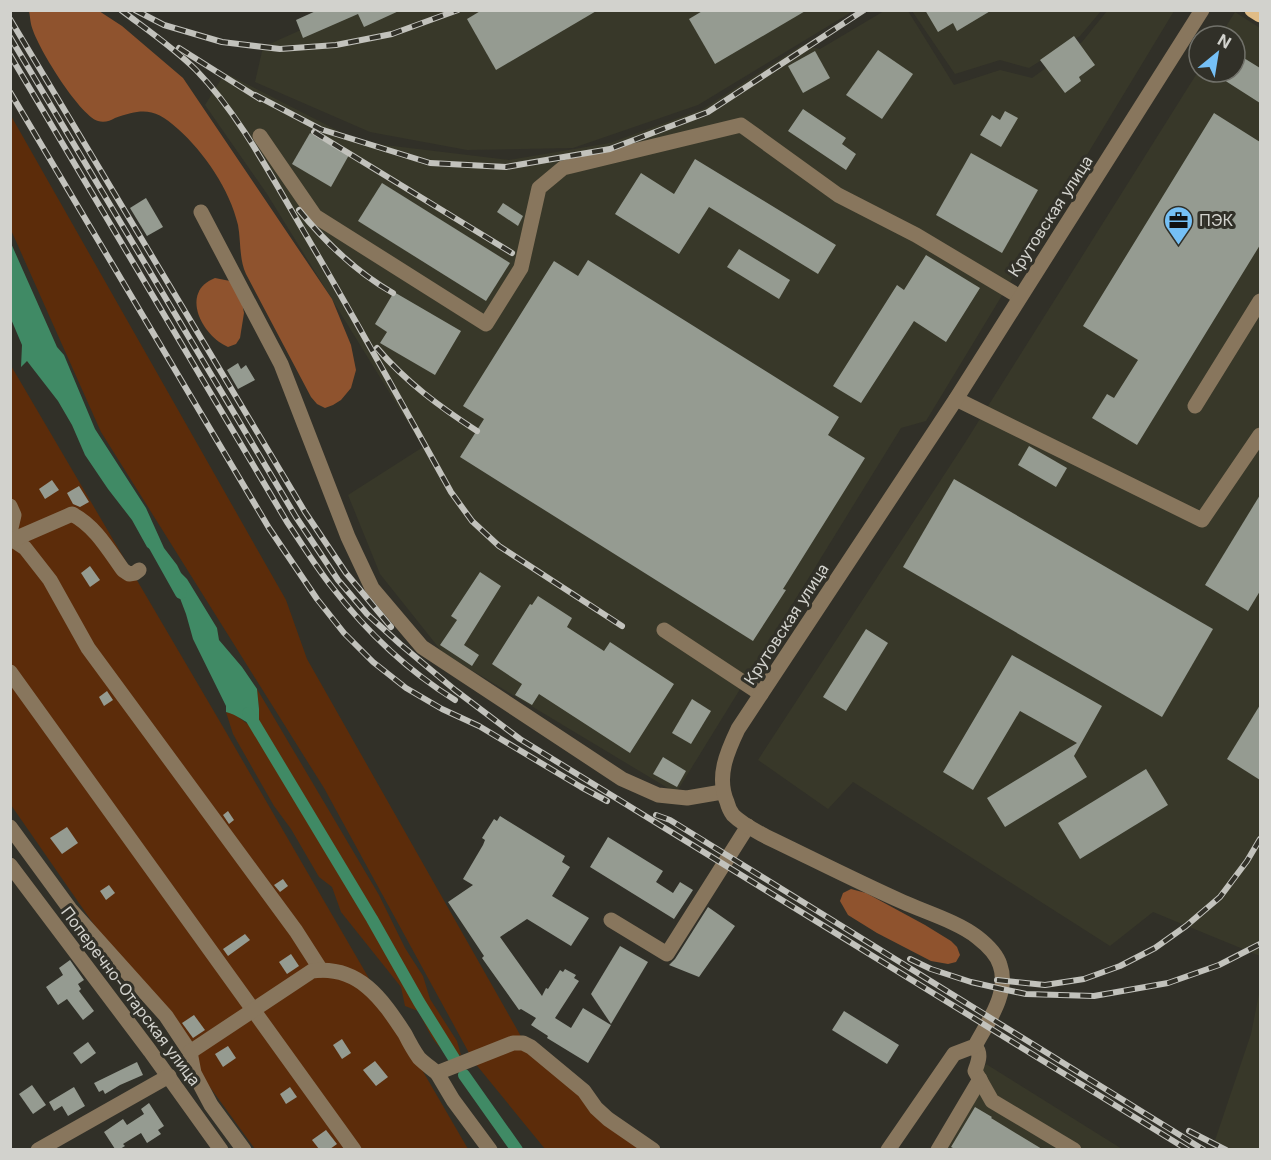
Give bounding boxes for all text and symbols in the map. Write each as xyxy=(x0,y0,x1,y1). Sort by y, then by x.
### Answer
north arrow xyxy=(1187,24,1247,84)
text: N xyxy=(1214,29,1235,53)
street label: Крутовская улица xyxy=(1003,151,1097,281)
office icon: ПЭК xyxy=(1162,204,1194,246)
place label: ПЭК xyxy=(1199,210,1234,230)
street label: Крутовская улица xyxy=(739,559,833,689)
street label: Поперечно-Отарская улица xyxy=(57,902,205,1090)

